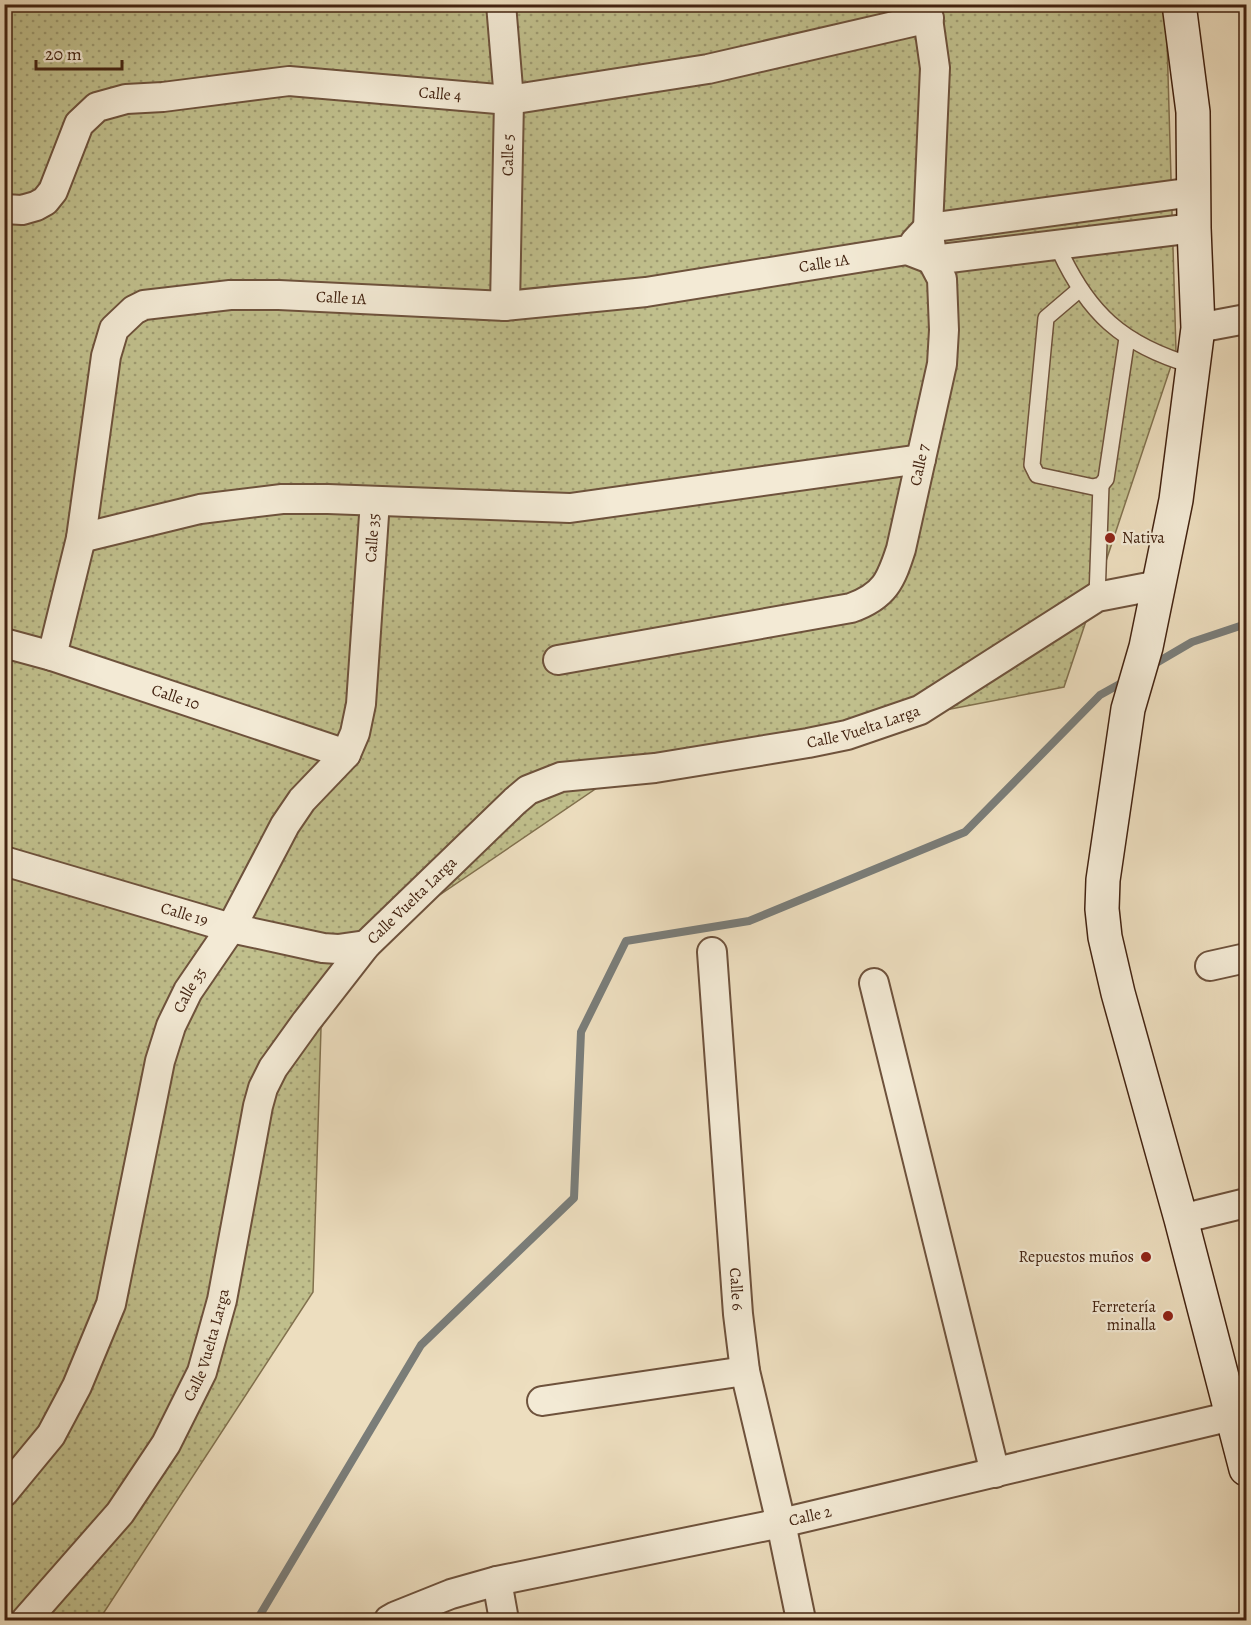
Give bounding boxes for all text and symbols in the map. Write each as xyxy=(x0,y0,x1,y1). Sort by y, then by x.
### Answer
scale bar xyxy=(36,33,122,71)
text: 20 m xyxy=(45,42,82,66)
street label: Calle 4 xyxy=(418,81,462,107)
street label: Calle 5 xyxy=(497,133,519,176)
street label: Calle 1A xyxy=(797,248,851,278)
street label: Calle 1A xyxy=(315,286,368,310)
street label: Calle 7 xyxy=(904,442,935,488)
street label: Calle 35 xyxy=(360,513,385,563)
place label: Nativa xyxy=(1122,527,1165,549)
marker: Nativa xyxy=(1103,531,1117,545)
street label: Calle 10 xyxy=(149,679,203,715)
street label: Calle Vuelta Larga xyxy=(805,700,924,754)
street label: Calle Vuelta Larga xyxy=(362,852,462,949)
street label: Calle 19 xyxy=(158,897,211,932)
street label: Calle 35 xyxy=(168,963,212,1017)
place label: Repuestos muños xyxy=(1019,1246,1134,1268)
marker: Repuestos muños xyxy=(1139,1250,1153,1264)
street label: Calle 6 xyxy=(724,1267,749,1311)
street label: Calle Vuelta Larga xyxy=(178,1287,235,1405)
place label: Ferretería minalla xyxy=(1092,1296,1157,1336)
marker: Ferretería minalla xyxy=(1161,1309,1175,1323)
street label: Calle 2 xyxy=(787,1500,834,1532)

